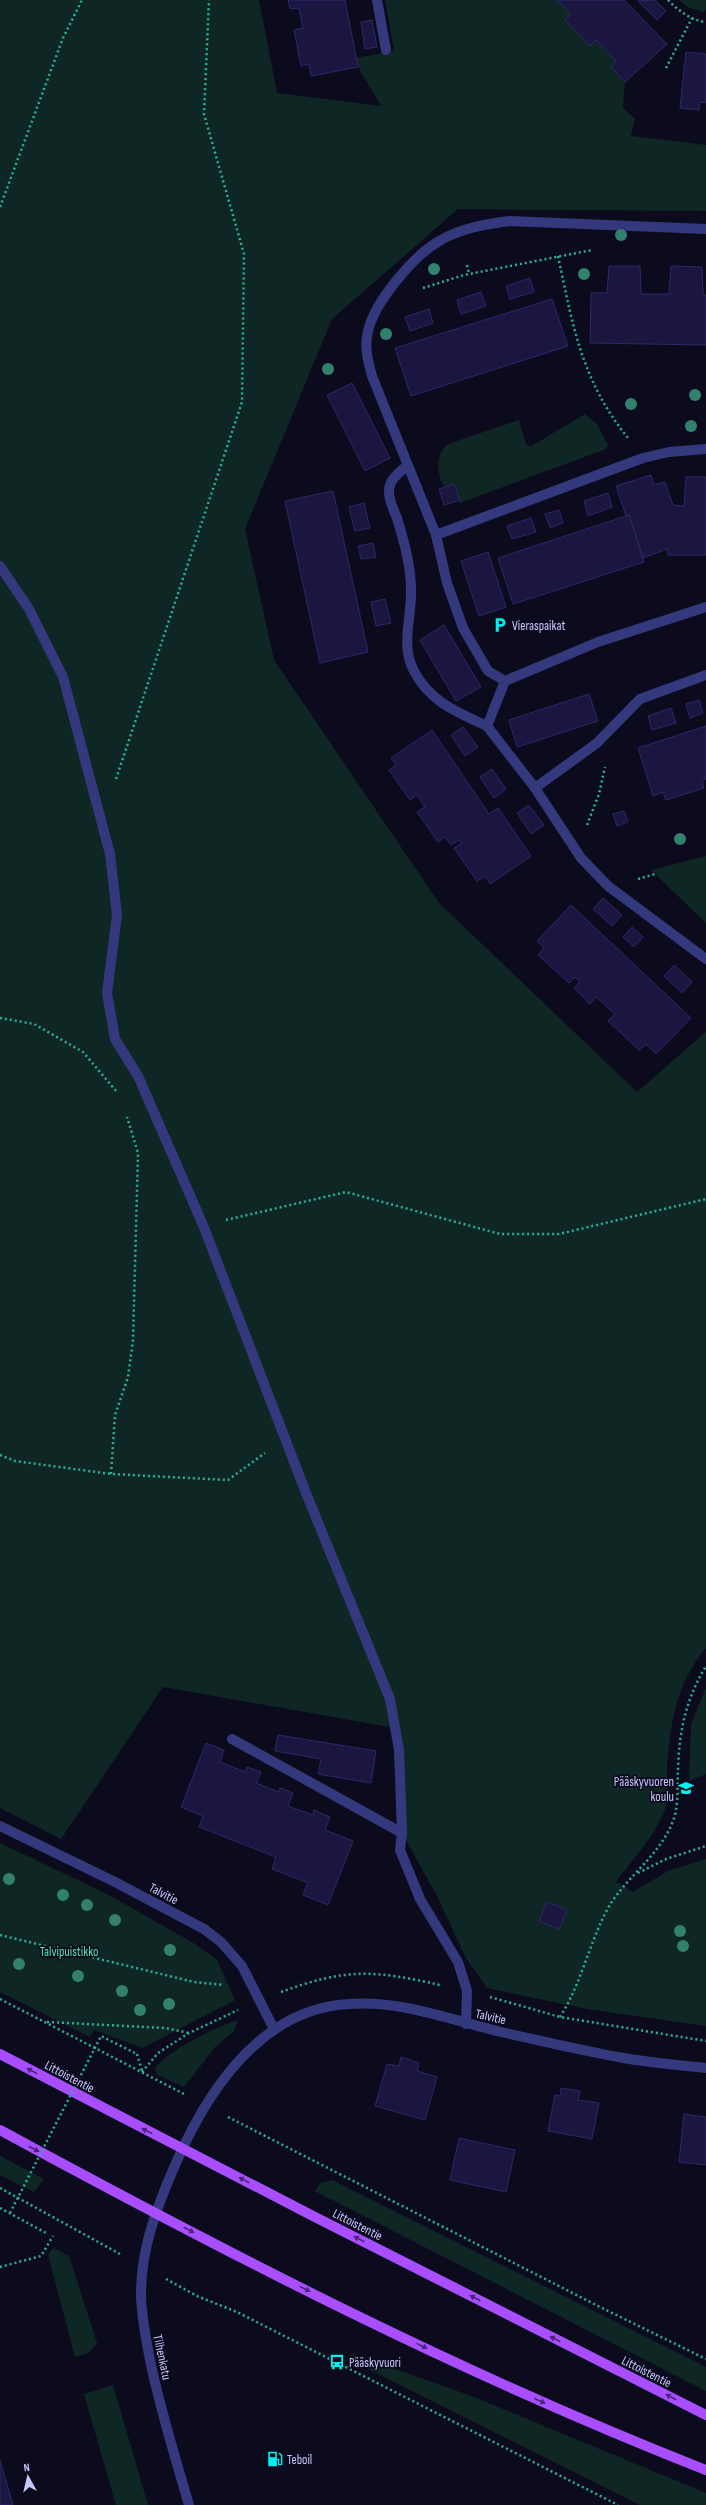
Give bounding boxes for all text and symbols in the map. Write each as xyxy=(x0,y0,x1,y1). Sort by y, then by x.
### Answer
parking icon: Vieraspaikat xyxy=(491,616,509,634)
place label: Vieraspaikat xyxy=(512,618,565,634)
place label: Pääskyvuoren koulu xyxy=(614,1774,674,1805)
school or university icon: Pääskyvuoren koulu xyxy=(677,1779,695,1797)
street label: Talvitie xyxy=(146,1880,181,1908)
park label: Talvipuistikko xyxy=(40,1944,98,1960)
street label: Talvitie xyxy=(474,2006,508,2028)
street label: Littoistentie xyxy=(42,2057,97,2097)
one-way arrow xyxy=(26,2067,38,2074)
one-way arrow xyxy=(142,2127,153,2134)
one-way arrow xyxy=(28,2146,40,2152)
one-way arrow xyxy=(238,2177,249,2183)
street label: Littoistentie xyxy=(330,2206,385,2244)
one-way arrow xyxy=(184,2227,195,2233)
one-way arrow xyxy=(354,2236,365,2243)
one-way arrow xyxy=(300,2286,311,2292)
one-way arrow xyxy=(470,2295,481,2301)
street label: Tilhenkatu xyxy=(149,2333,175,2381)
one-way arrow xyxy=(549,2335,561,2342)
one-way arrow xyxy=(416,2343,428,2349)
bus stop icon: Pääskyvuori xyxy=(328,2353,346,2371)
street label: Littoistentie xyxy=(619,2353,674,2391)
place label: Pääskyvuori xyxy=(349,2355,401,2371)
one-way arrow xyxy=(665,2394,677,2400)
one-way arrow xyxy=(534,2398,546,2404)
fuel station icon: Teboil xyxy=(266,2450,284,2468)
place label: Teboil xyxy=(287,2452,312,2468)
north arrow xyxy=(8,2457,48,2497)
text: N xyxy=(23,2461,31,2474)

